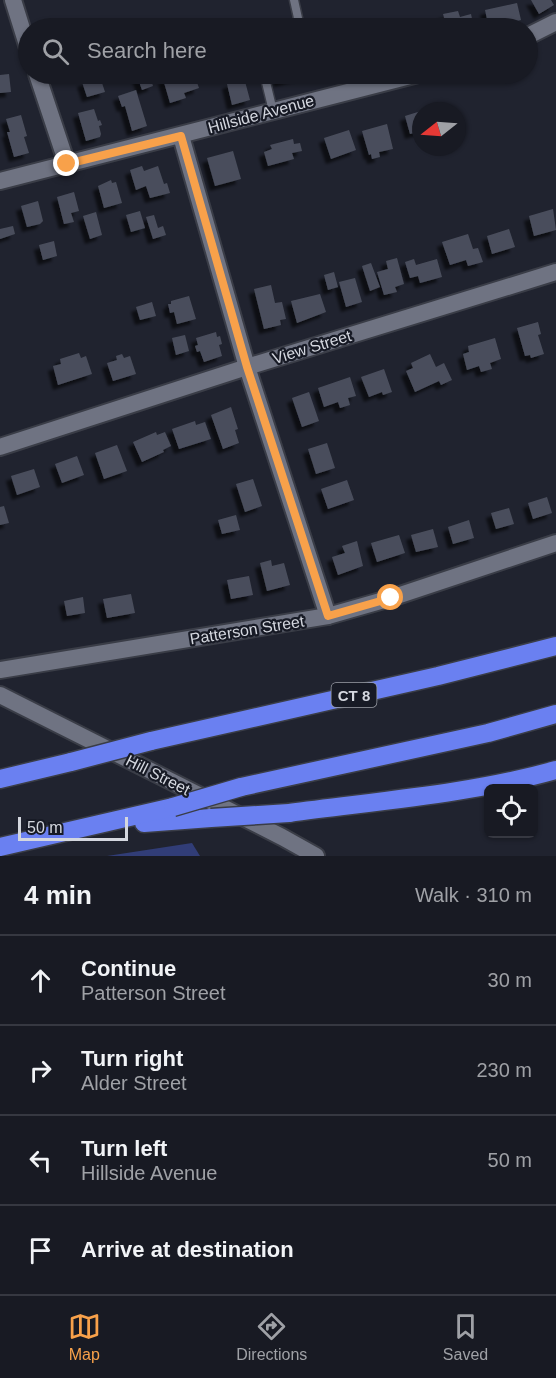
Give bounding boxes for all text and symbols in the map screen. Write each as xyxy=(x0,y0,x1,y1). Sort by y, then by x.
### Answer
search box xyxy=(18,18,538,84)
icon: search xyxy=(39,35,72,68)
text: Search here xyxy=(87,38,207,63)
street label: Hillside Avenue xyxy=(206,92,316,136)
north arrow xyxy=(412,102,466,156)
route end xyxy=(53,150,79,176)
street label: View Street xyxy=(271,327,354,367)
route start xyxy=(377,584,403,610)
street label: Patterson Street xyxy=(189,612,306,647)
road number: CT 8 xyxy=(332,683,376,707)
street label: Hill Street xyxy=(123,752,193,799)
map controls xyxy=(484,784,538,838)
button: locate xyxy=(484,784,538,838)
scale bar xyxy=(18,814,128,842)
text: 50 m xyxy=(27,819,63,836)
text: 4 min xyxy=(24,880,92,910)
text: Walk · 310 m xyxy=(415,884,532,906)
text: Continue xyxy=(81,956,176,981)
icon: ahead xyxy=(24,964,57,997)
text: 30 m xyxy=(488,969,532,991)
text: Patterson Street xyxy=(81,982,226,1004)
text: Turn right xyxy=(81,1046,183,1071)
icon: right xyxy=(24,1054,57,1087)
text: 230 m xyxy=(476,1059,532,1081)
text: Alder Street xyxy=(81,1072,187,1094)
text: Turn left xyxy=(81,1136,167,1161)
icon: left xyxy=(24,1144,57,1177)
text: 50 m xyxy=(488,1149,532,1171)
text: Hillside Avenue xyxy=(81,1162,217,1184)
icon: arrive xyxy=(24,1234,57,1267)
text: Arrive at destination xyxy=(81,1237,294,1262)
tab: Map xyxy=(68,1310,101,1364)
tab: Directions xyxy=(236,1310,307,1364)
tab: Saved xyxy=(443,1310,488,1364)

